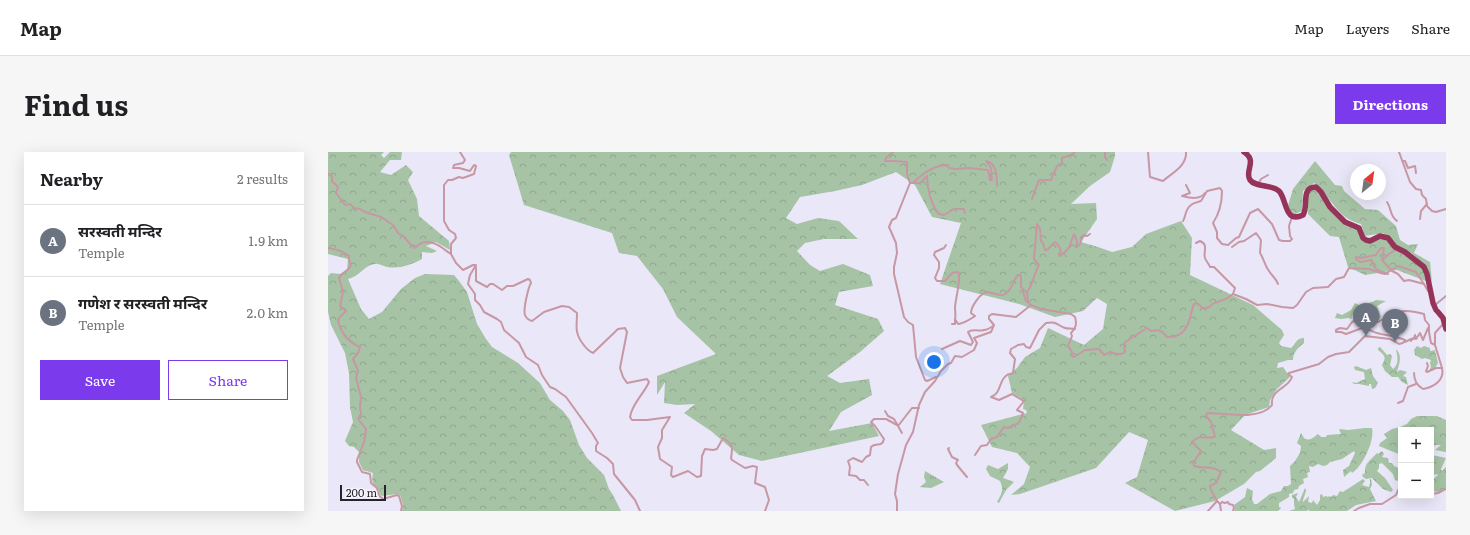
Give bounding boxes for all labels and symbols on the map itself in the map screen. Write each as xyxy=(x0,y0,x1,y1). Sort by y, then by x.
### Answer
north arrow xyxy=(1350,164,1386,200)
pin: A xyxy=(1353,303,1379,336)
pin: B xyxy=(1382,309,1408,342)
your location xyxy=(924,352,944,372)
scale bar xyxy=(340,483,386,502)

